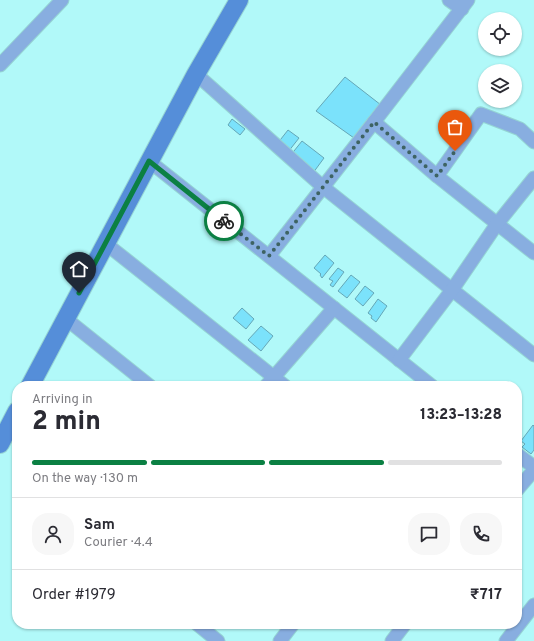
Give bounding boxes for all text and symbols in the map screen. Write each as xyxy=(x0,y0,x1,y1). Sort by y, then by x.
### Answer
map controls xyxy=(478,12,522,108)
button: locate xyxy=(478,12,522,56)
button: layers xyxy=(478,64,522,108)
pin xyxy=(438,110,472,151)
icon: bag xyxy=(444,116,466,138)
courier xyxy=(204,201,244,241)
icon: bike xyxy=(213,210,235,232)
pin xyxy=(62,252,96,293)
icon: home xyxy=(68,258,90,280)
text: Arriving in xyxy=(32,392,93,408)
text: 2 min xyxy=(32,406,101,439)
text: 13:23–13:28 xyxy=(420,406,502,425)
text: On the way · 130 m xyxy=(32,471,138,487)
button: person xyxy=(32,513,74,555)
button: chat xyxy=(408,513,450,555)
button: phone xyxy=(460,513,502,555)
text: Sam xyxy=(84,516,115,535)
text: Courier · 4.4 xyxy=(84,535,153,551)
text: Order #1979 xyxy=(32,586,116,605)
text: ₹717 xyxy=(470,586,502,605)

